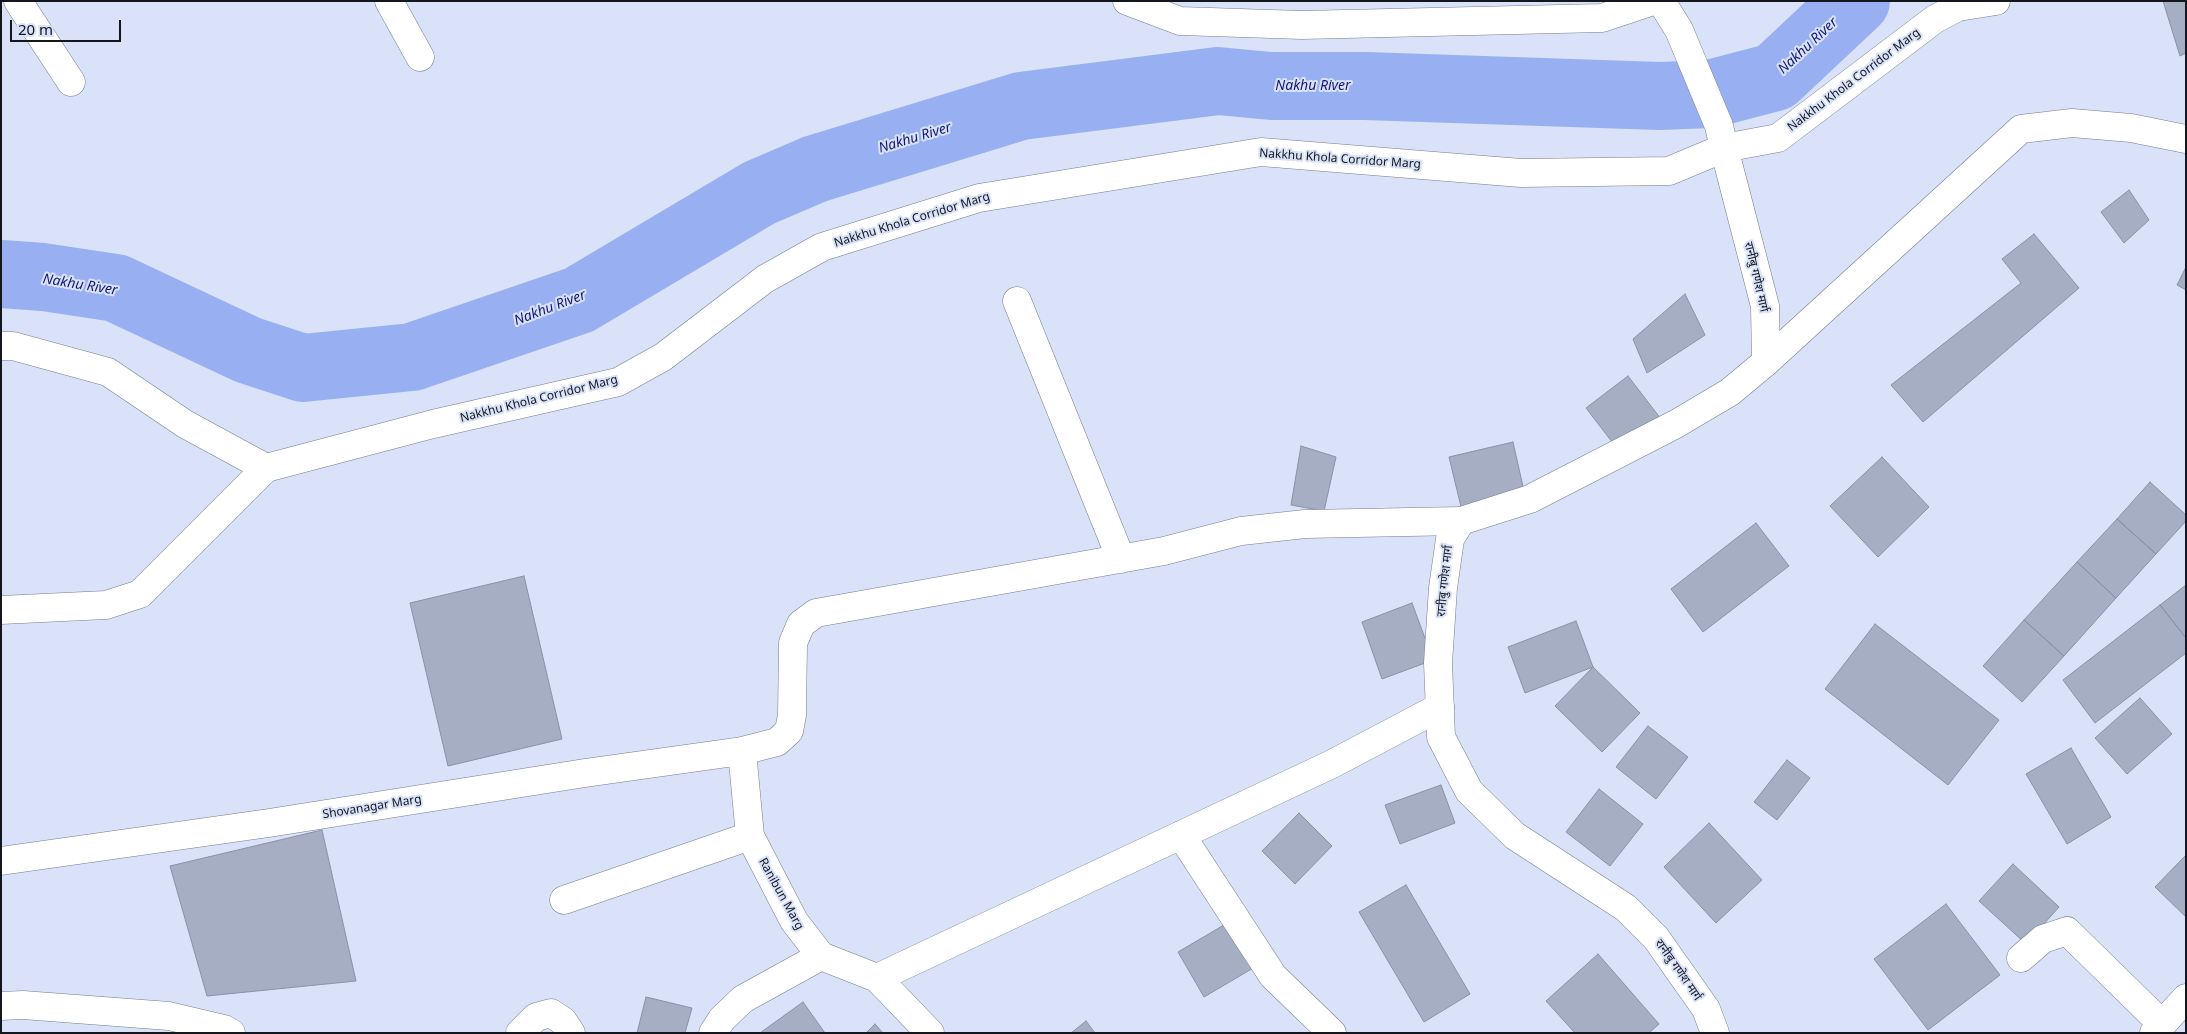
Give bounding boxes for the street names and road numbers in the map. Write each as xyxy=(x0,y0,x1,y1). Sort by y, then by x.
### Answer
street label: Nakkhu Khola Corridor Marg xyxy=(1785,25,1923,135)
street label: Nakkhu Khola Corridor Marg xyxy=(1259,146,1421,172)
street label: Nakkhu Khola Corridor Marg xyxy=(832,189,992,251)
street label: रानीबु गणेश मार्ग xyxy=(1741,241,1771,313)
street label: Nakkhu Khola Corridor Marg xyxy=(459,372,619,426)
street label: रानीबु गणेश मार्ग xyxy=(1434,545,1456,617)
street label: Shovanagar Marg xyxy=(321,792,423,822)
street label: Ranibun Marg xyxy=(755,856,807,932)
street label: रानीबु गणेश मार्ग xyxy=(1652,937,1704,1003)

